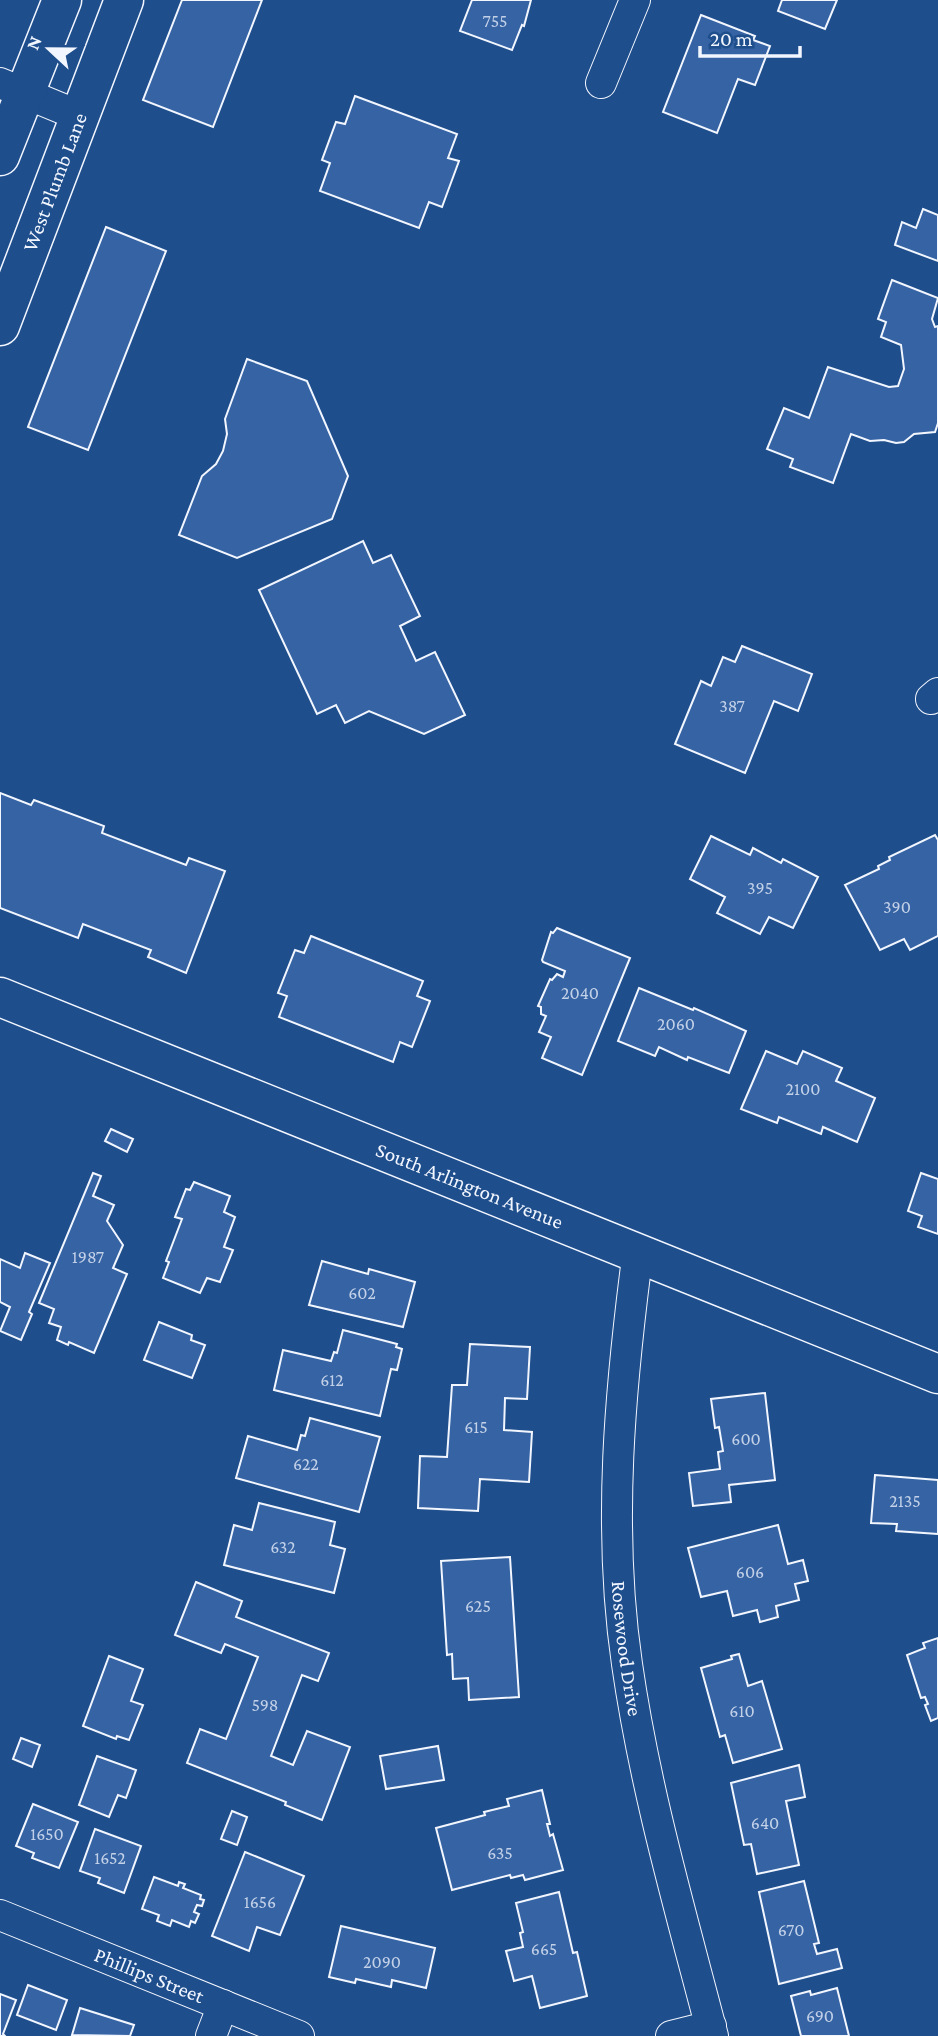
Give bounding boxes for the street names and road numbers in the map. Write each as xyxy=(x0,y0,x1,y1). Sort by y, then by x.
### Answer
street label: West Plumb Lane xyxy=(18,109,92,255)
street label: South Arlington Avenue xyxy=(372,1137,567,1234)
street label: Rosewood Drive xyxy=(607,1580,647,1718)
street label: Phillips Street xyxy=(91,1942,209,2009)

